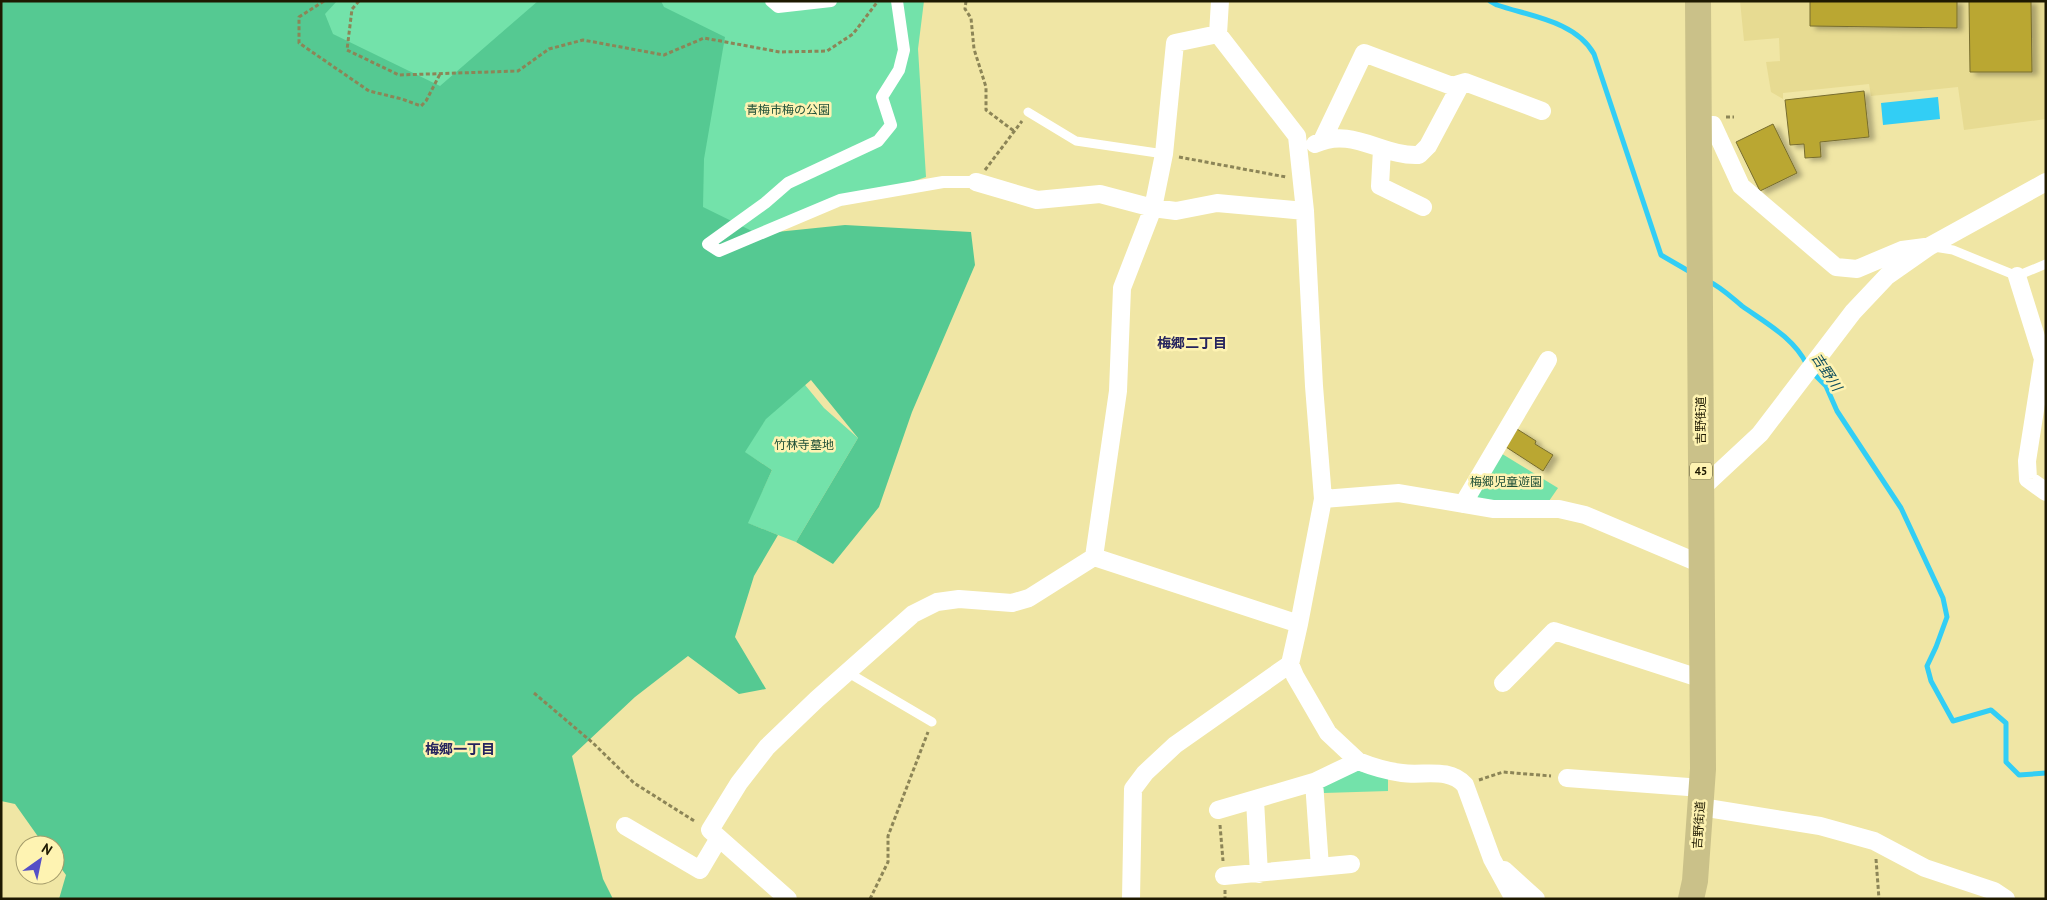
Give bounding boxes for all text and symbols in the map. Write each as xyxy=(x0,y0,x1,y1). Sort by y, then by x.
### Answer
park label: 青梅市梅の公園 xyxy=(746,102,830,117)
district label: 梅郷二丁目 xyxy=(1157,334,1227,352)
water label: 吉野川 xyxy=(1808,349,1847,396)
street label: 吉野街道 xyxy=(1693,396,1708,444)
park label: 竹林寺墓地 xyxy=(774,437,834,452)
road number: 45 xyxy=(1690,462,1712,480)
park label: 梅郷児童遊園 xyxy=(1470,474,1542,489)
district label: 梅郷一丁目 xyxy=(425,740,495,758)
street label: 吉野街道 xyxy=(1689,800,1708,849)
north arrow xyxy=(15,835,65,885)
text: N xyxy=(38,839,56,859)

